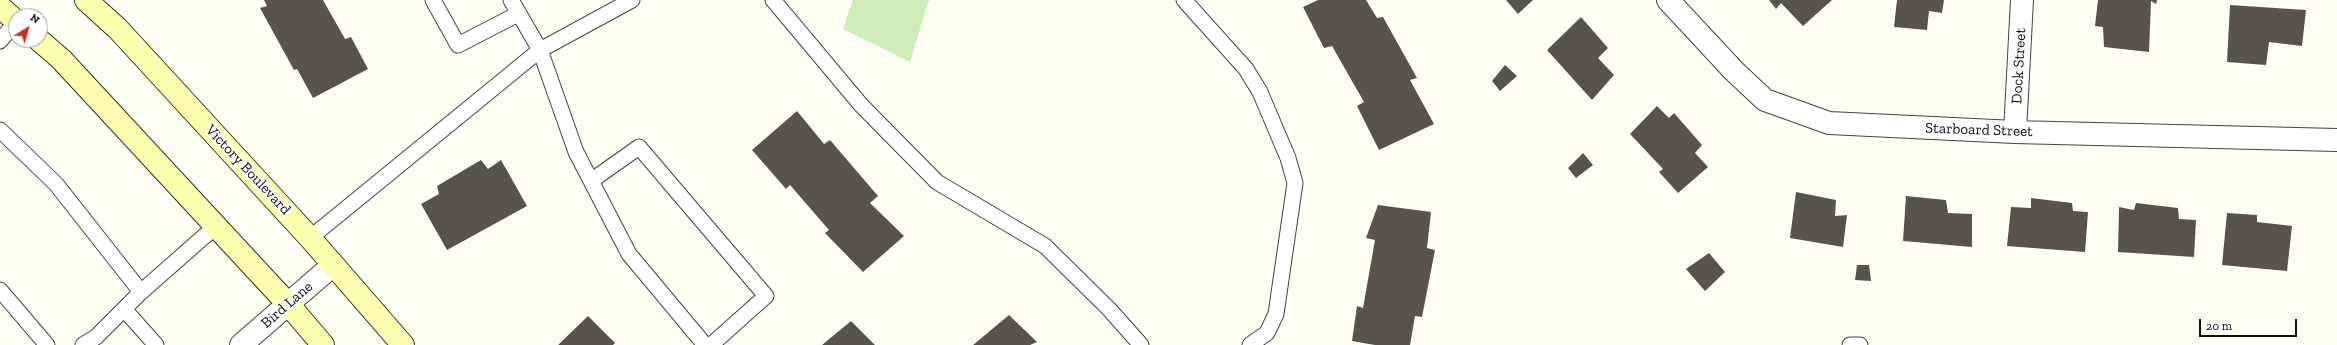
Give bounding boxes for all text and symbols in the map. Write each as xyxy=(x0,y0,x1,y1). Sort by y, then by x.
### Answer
north arrow xyxy=(8,8,48,48)
text: N xyxy=(28,11,42,27)
street label: Dock Street xyxy=(2008,28,2030,104)
street label: Starboard Street xyxy=(1925,119,2033,141)
street label: Victory Boulevard xyxy=(202,121,294,219)
street label: Bird Lane xyxy=(258,278,316,332)
scale bar xyxy=(2201,311,2299,337)
text: 20 m xyxy=(2206,319,2232,333)

